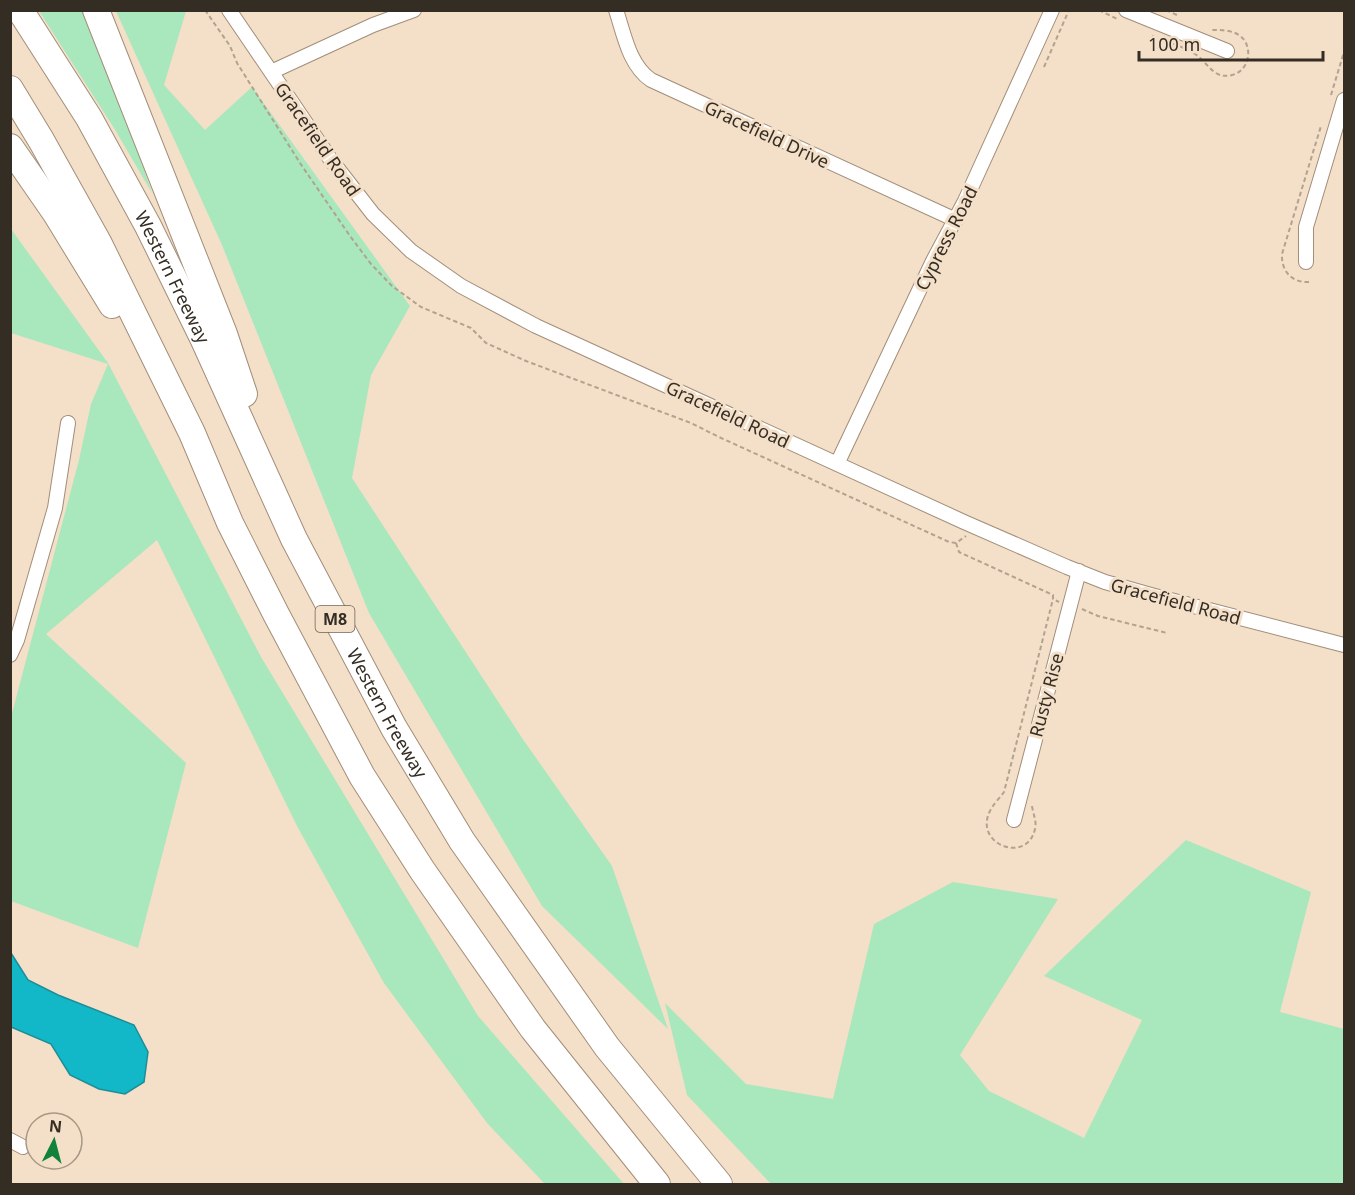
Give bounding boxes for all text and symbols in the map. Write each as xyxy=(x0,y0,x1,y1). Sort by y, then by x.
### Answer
scale bar xyxy=(1139,24,1324,62)
text: 100 m xyxy=(1148,32,1200,56)
street label: Gracefield Road xyxy=(270,77,366,201)
street label: Gracefield Drive xyxy=(701,95,833,173)
street label: Cypress Road xyxy=(909,182,983,294)
street label: Western Freeway xyxy=(130,206,216,348)
street label: Gracefield Road xyxy=(662,375,794,453)
street label: Gracefield Road xyxy=(1108,572,1244,630)
road number: M8 xyxy=(316,606,354,632)
street label: Western Freeway xyxy=(342,644,434,783)
street label: Rusty Rise xyxy=(1023,650,1069,740)
north arrow xyxy=(24,1111,84,1171)
text: N xyxy=(48,1114,63,1138)

